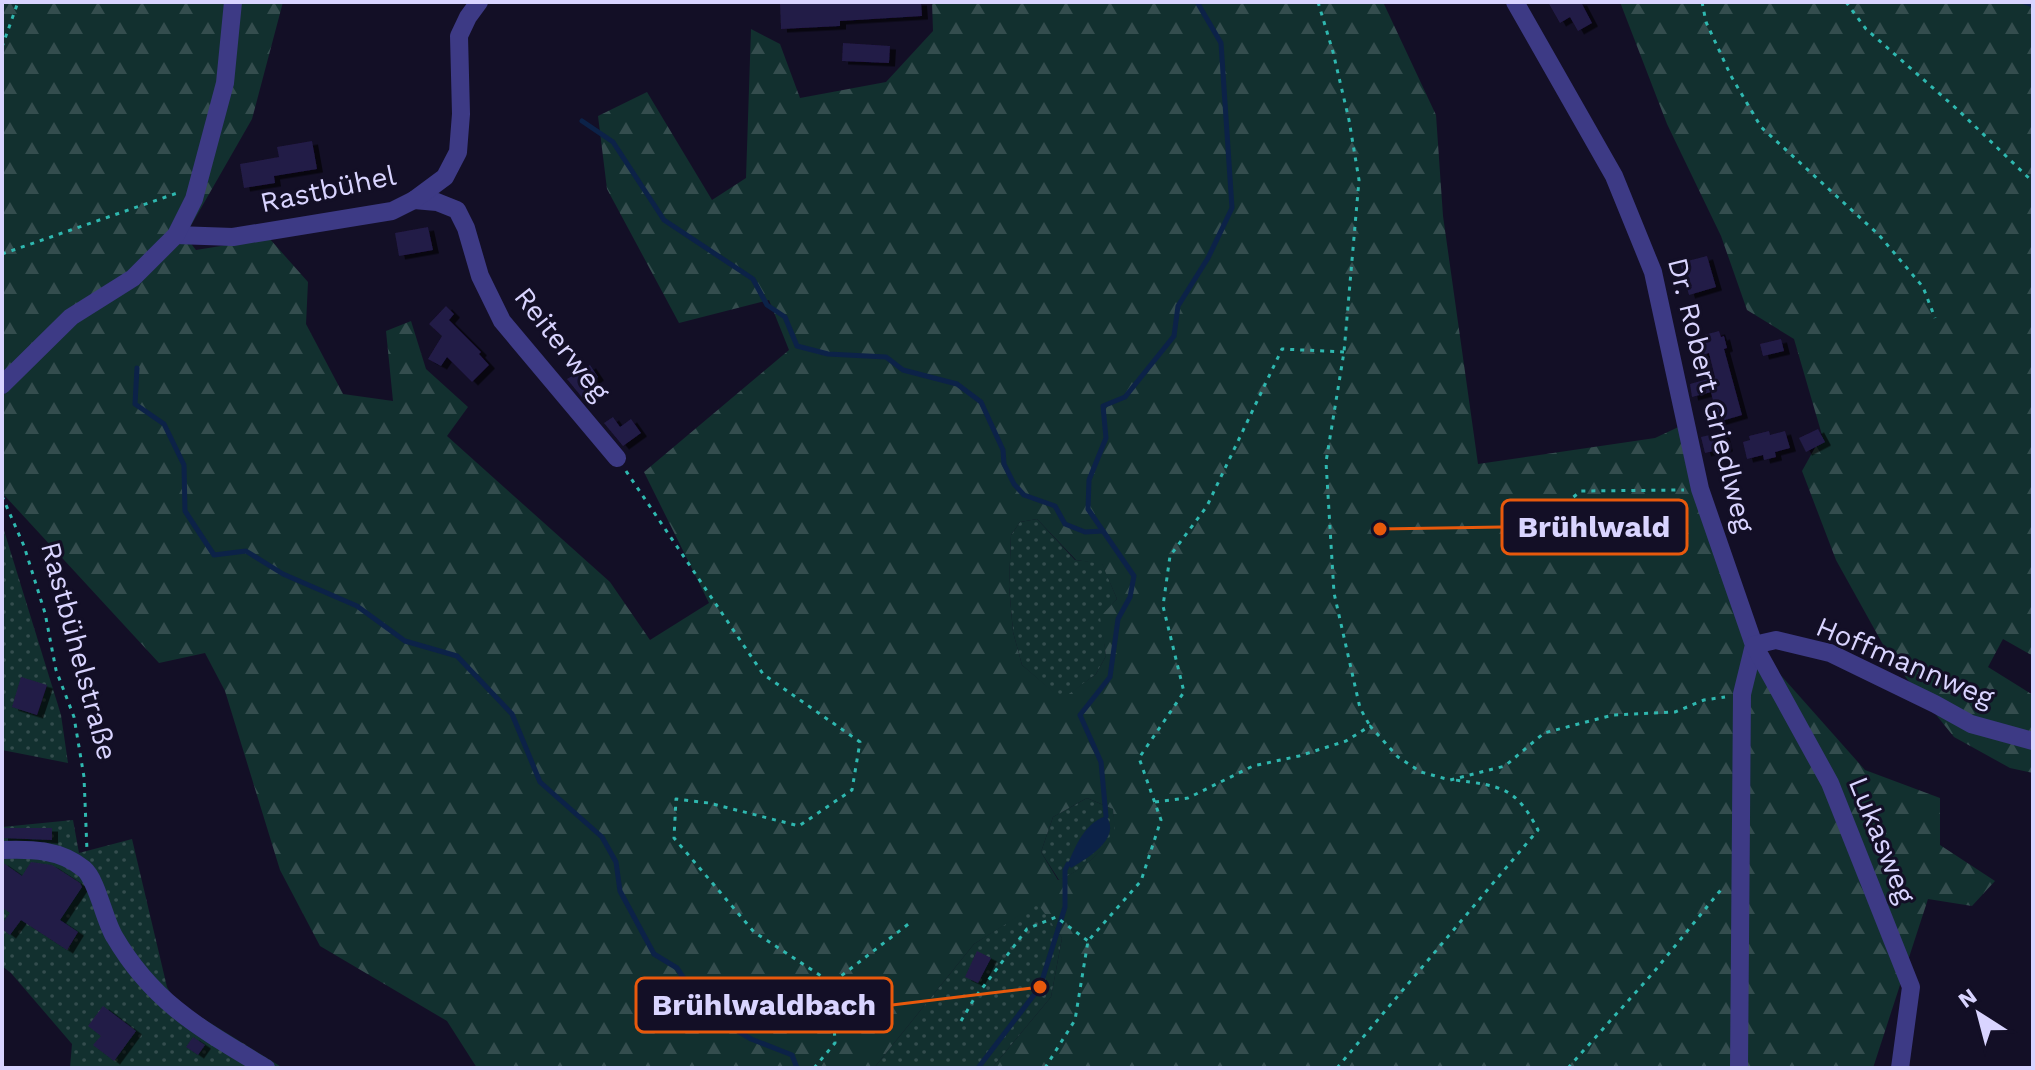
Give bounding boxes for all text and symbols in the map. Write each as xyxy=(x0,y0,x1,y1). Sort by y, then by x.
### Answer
street label: Rastbühel xyxy=(257,158,399,219)
street label: Dr. Robert Griedlweg xyxy=(1661,254,1761,536)
street label: Reiterweg xyxy=(507,281,617,407)
callout: Brühlwald xyxy=(1502,500,1687,554)
text: Brühlwald xyxy=(1518,509,1670,544)
street label: Rastbühelstraße xyxy=(34,538,124,764)
street label: Hoffmannweg xyxy=(1811,610,1999,714)
street label: Lukasweg xyxy=(1842,772,1922,908)
north arrow xyxy=(1939,974,2019,1054)
callout: Brühlwaldbach xyxy=(636,978,892,1032)
text: N xyxy=(1954,983,1981,1013)
text: Brühlwaldbach xyxy=(652,987,876,1022)

